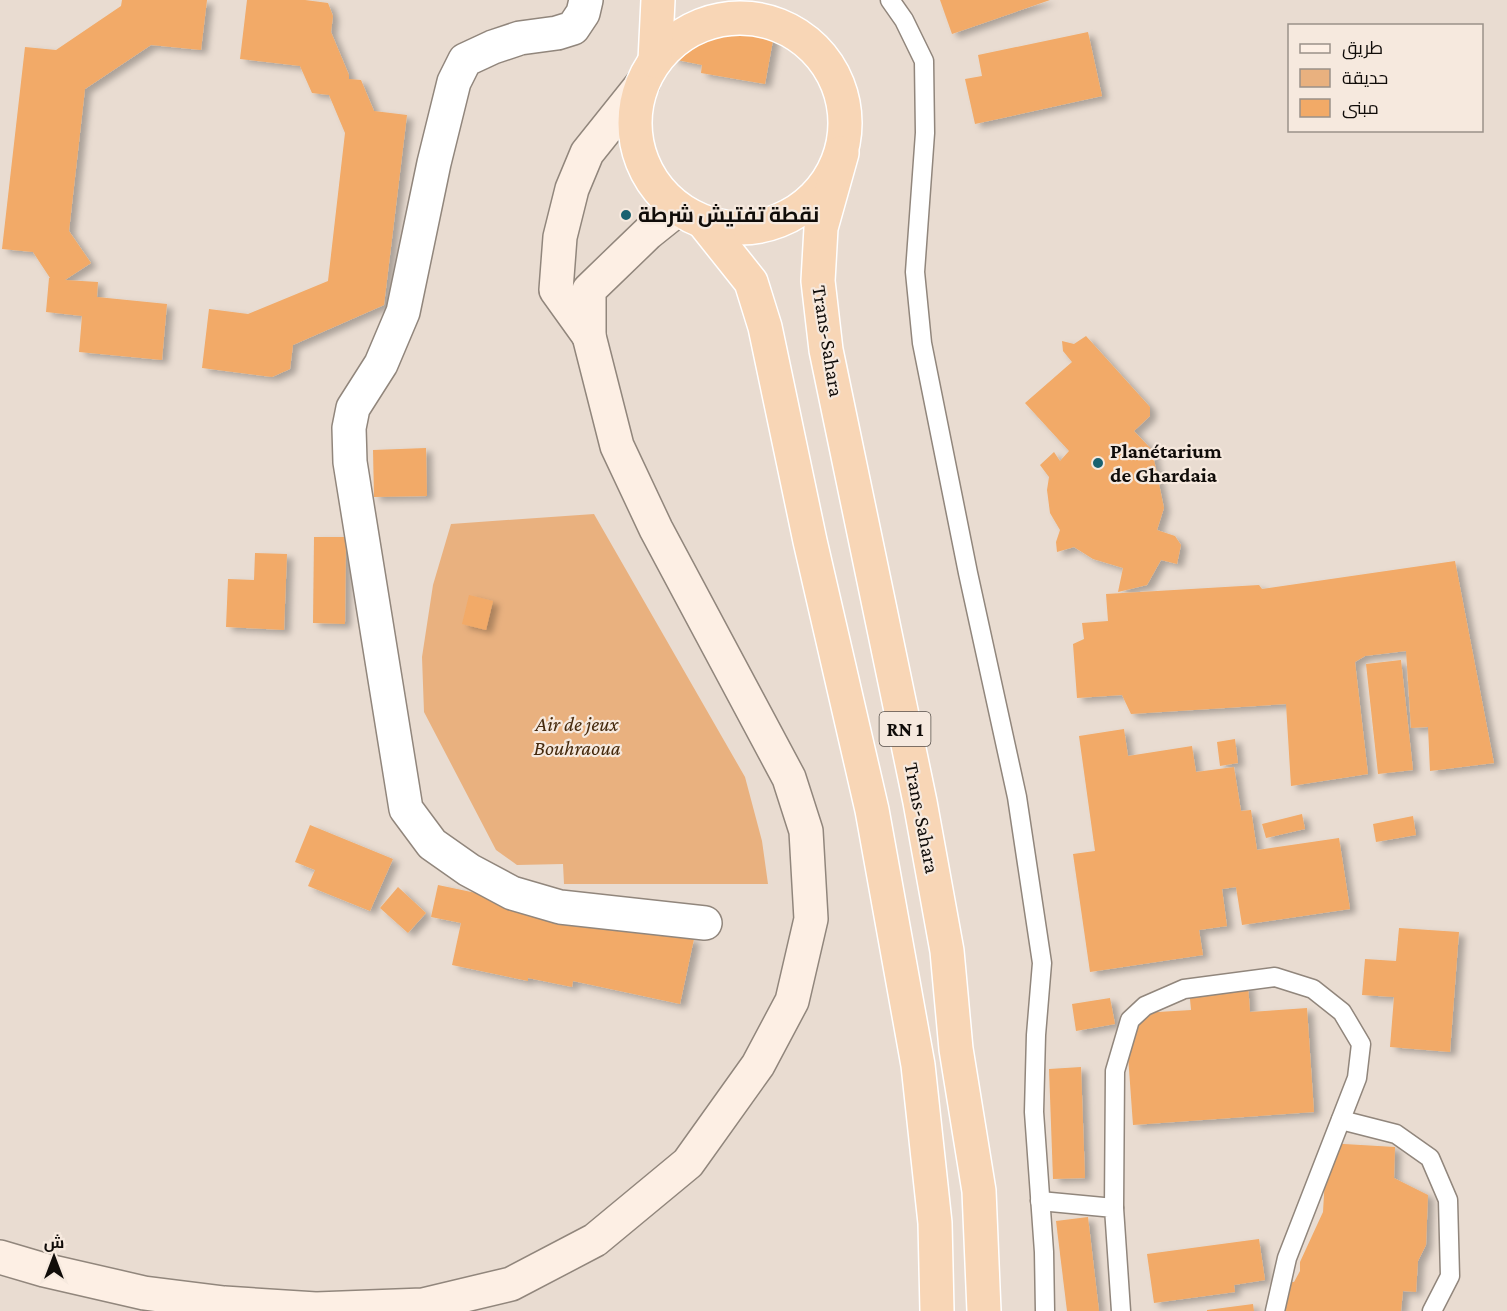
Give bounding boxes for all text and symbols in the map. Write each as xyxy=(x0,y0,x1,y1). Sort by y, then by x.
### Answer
legend xyxy=(1288,24,1483,132)
text: طريق xyxy=(1342,38,1383,60)
text: حديقة xyxy=(1342,68,1388,88)
text: مبنى xyxy=(1342,98,1379,119)
place label: نقطة تفتيش شرطة xyxy=(638,203,819,227)
marker: نقطة تفتيش شرطة xyxy=(619,208,633,222)
street label: Trans-Sahara xyxy=(807,283,849,399)
place label: Planétarium de Ghardaia xyxy=(1110,439,1222,487)
marker: Planétarium de Ghardaia xyxy=(1091,456,1105,470)
park label: Air de jeux Bouhraoua xyxy=(533,712,621,760)
road number: RN 1 xyxy=(880,712,930,746)
street label: Trans-Sahara xyxy=(899,760,945,876)
north arrow xyxy=(24,1227,84,1287)
text: ش xyxy=(44,1234,64,1252)

